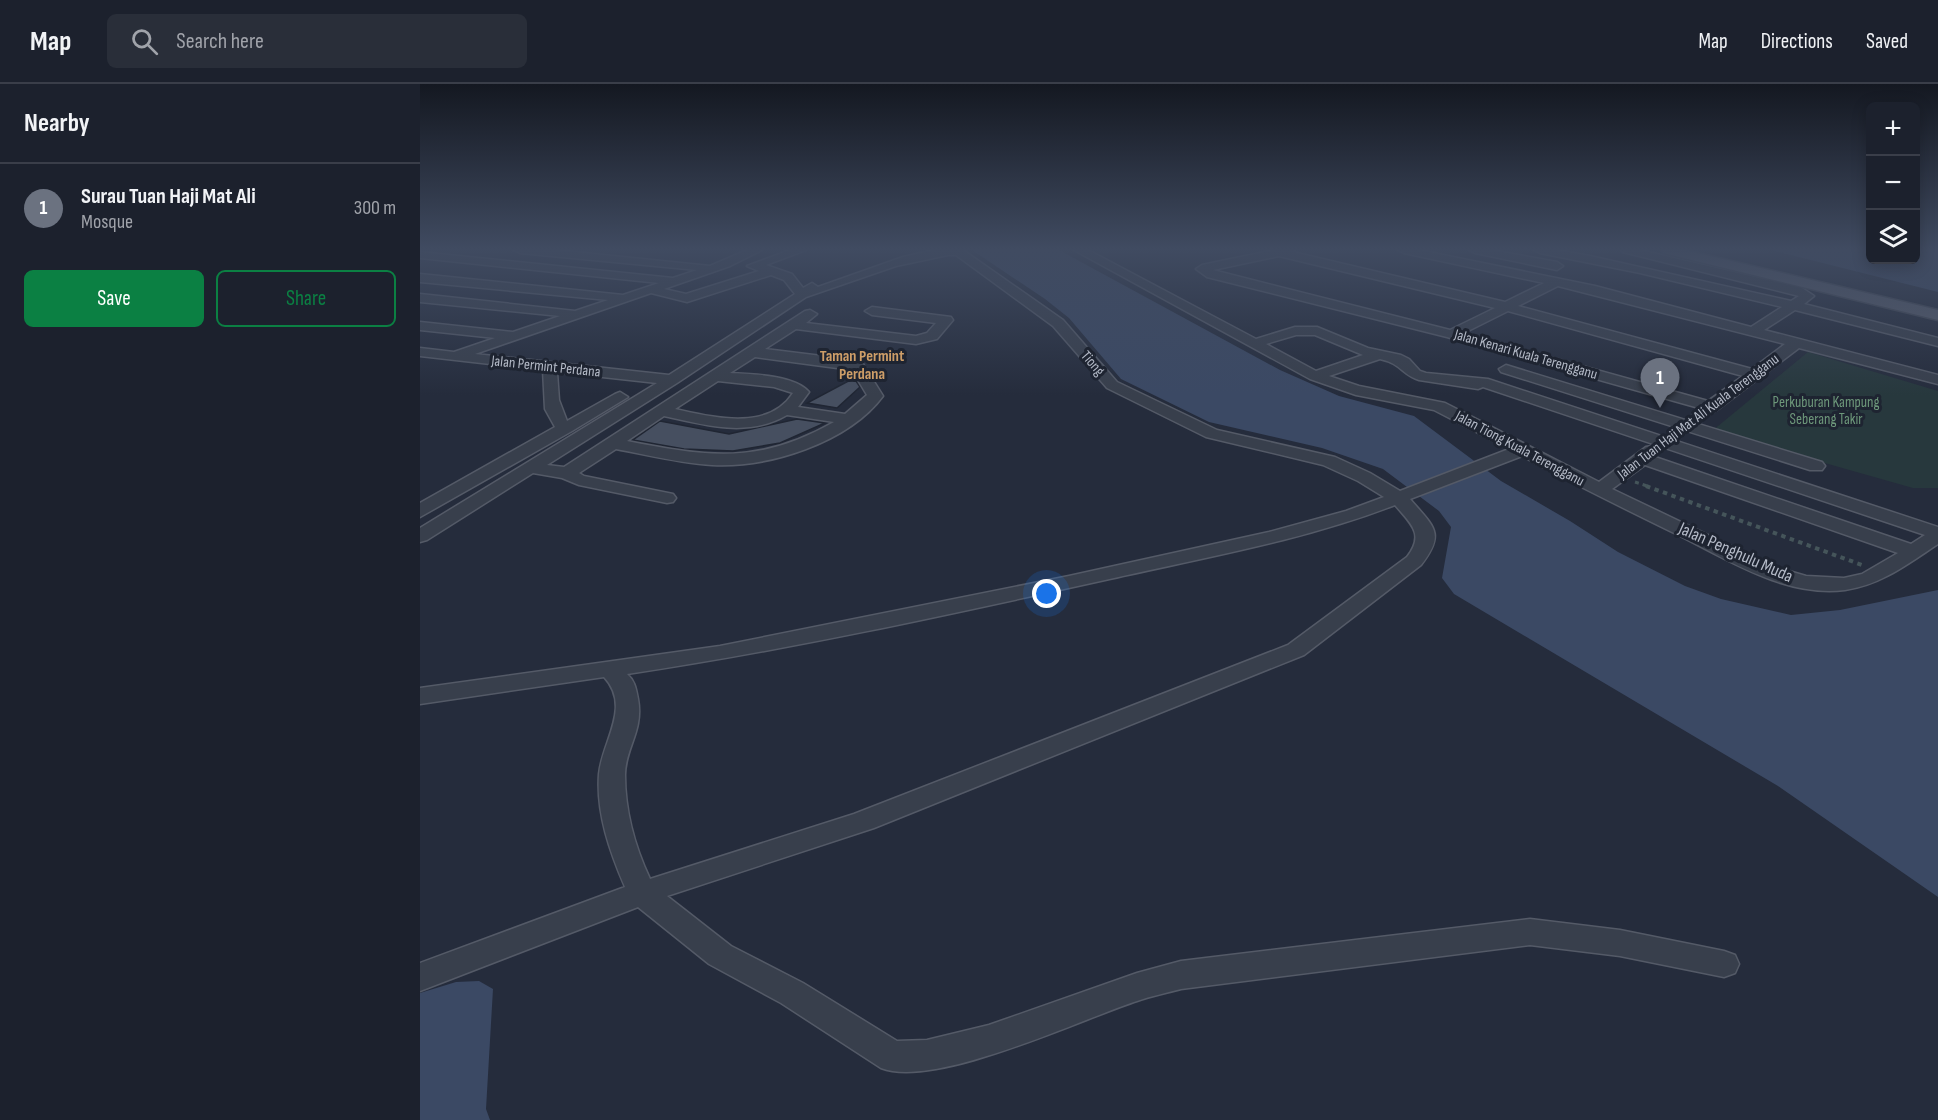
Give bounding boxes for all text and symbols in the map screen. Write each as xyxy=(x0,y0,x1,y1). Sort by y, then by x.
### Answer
search box xyxy=(107,14,527,68)
text: Map xyxy=(30,25,71,58)
icon: search xyxy=(128,25,161,58)
text: Search here xyxy=(176,28,264,55)
text: Map xyxy=(1698,29,1728,54)
text: Directions xyxy=(1761,29,1833,54)
text: Saved xyxy=(1866,29,1908,54)
map controls xyxy=(1866,102,1920,264)
button: + xyxy=(1866,102,1920,156)
text: Nearby xyxy=(24,108,90,139)
button: − xyxy=(1866,156,1920,210)
text: Surau Tuan Haji Mat Ali xyxy=(81,183,256,210)
text: 1 xyxy=(40,196,47,220)
text: 300 m xyxy=(354,196,396,220)
text: Mosque xyxy=(81,210,133,234)
button: layers xyxy=(1866,210,1920,264)
button: Save xyxy=(24,270,204,327)
button: Share xyxy=(216,270,396,327)
street label: Jalan Kenari Kuala Terengganu xyxy=(1451,325,1600,384)
district label: Taman Permint Perdana xyxy=(820,347,904,384)
street label: Tiong xyxy=(1076,347,1109,380)
street label: Jalan Tuan Haji Mat Ali Kuala Terengganu xyxy=(1613,349,1783,484)
street label: Jalan Permint Perdana xyxy=(490,351,602,382)
pin: 1 xyxy=(1640,358,1680,408)
park label: Perkuburan Kampung Seberang Takir xyxy=(1773,393,1879,429)
street label: Jalan Tiong Kuala Terengganu xyxy=(1451,406,1588,491)
street label: Jalan Penghulu Muda xyxy=(1675,517,1796,587)
your location xyxy=(1032,579,1061,608)

